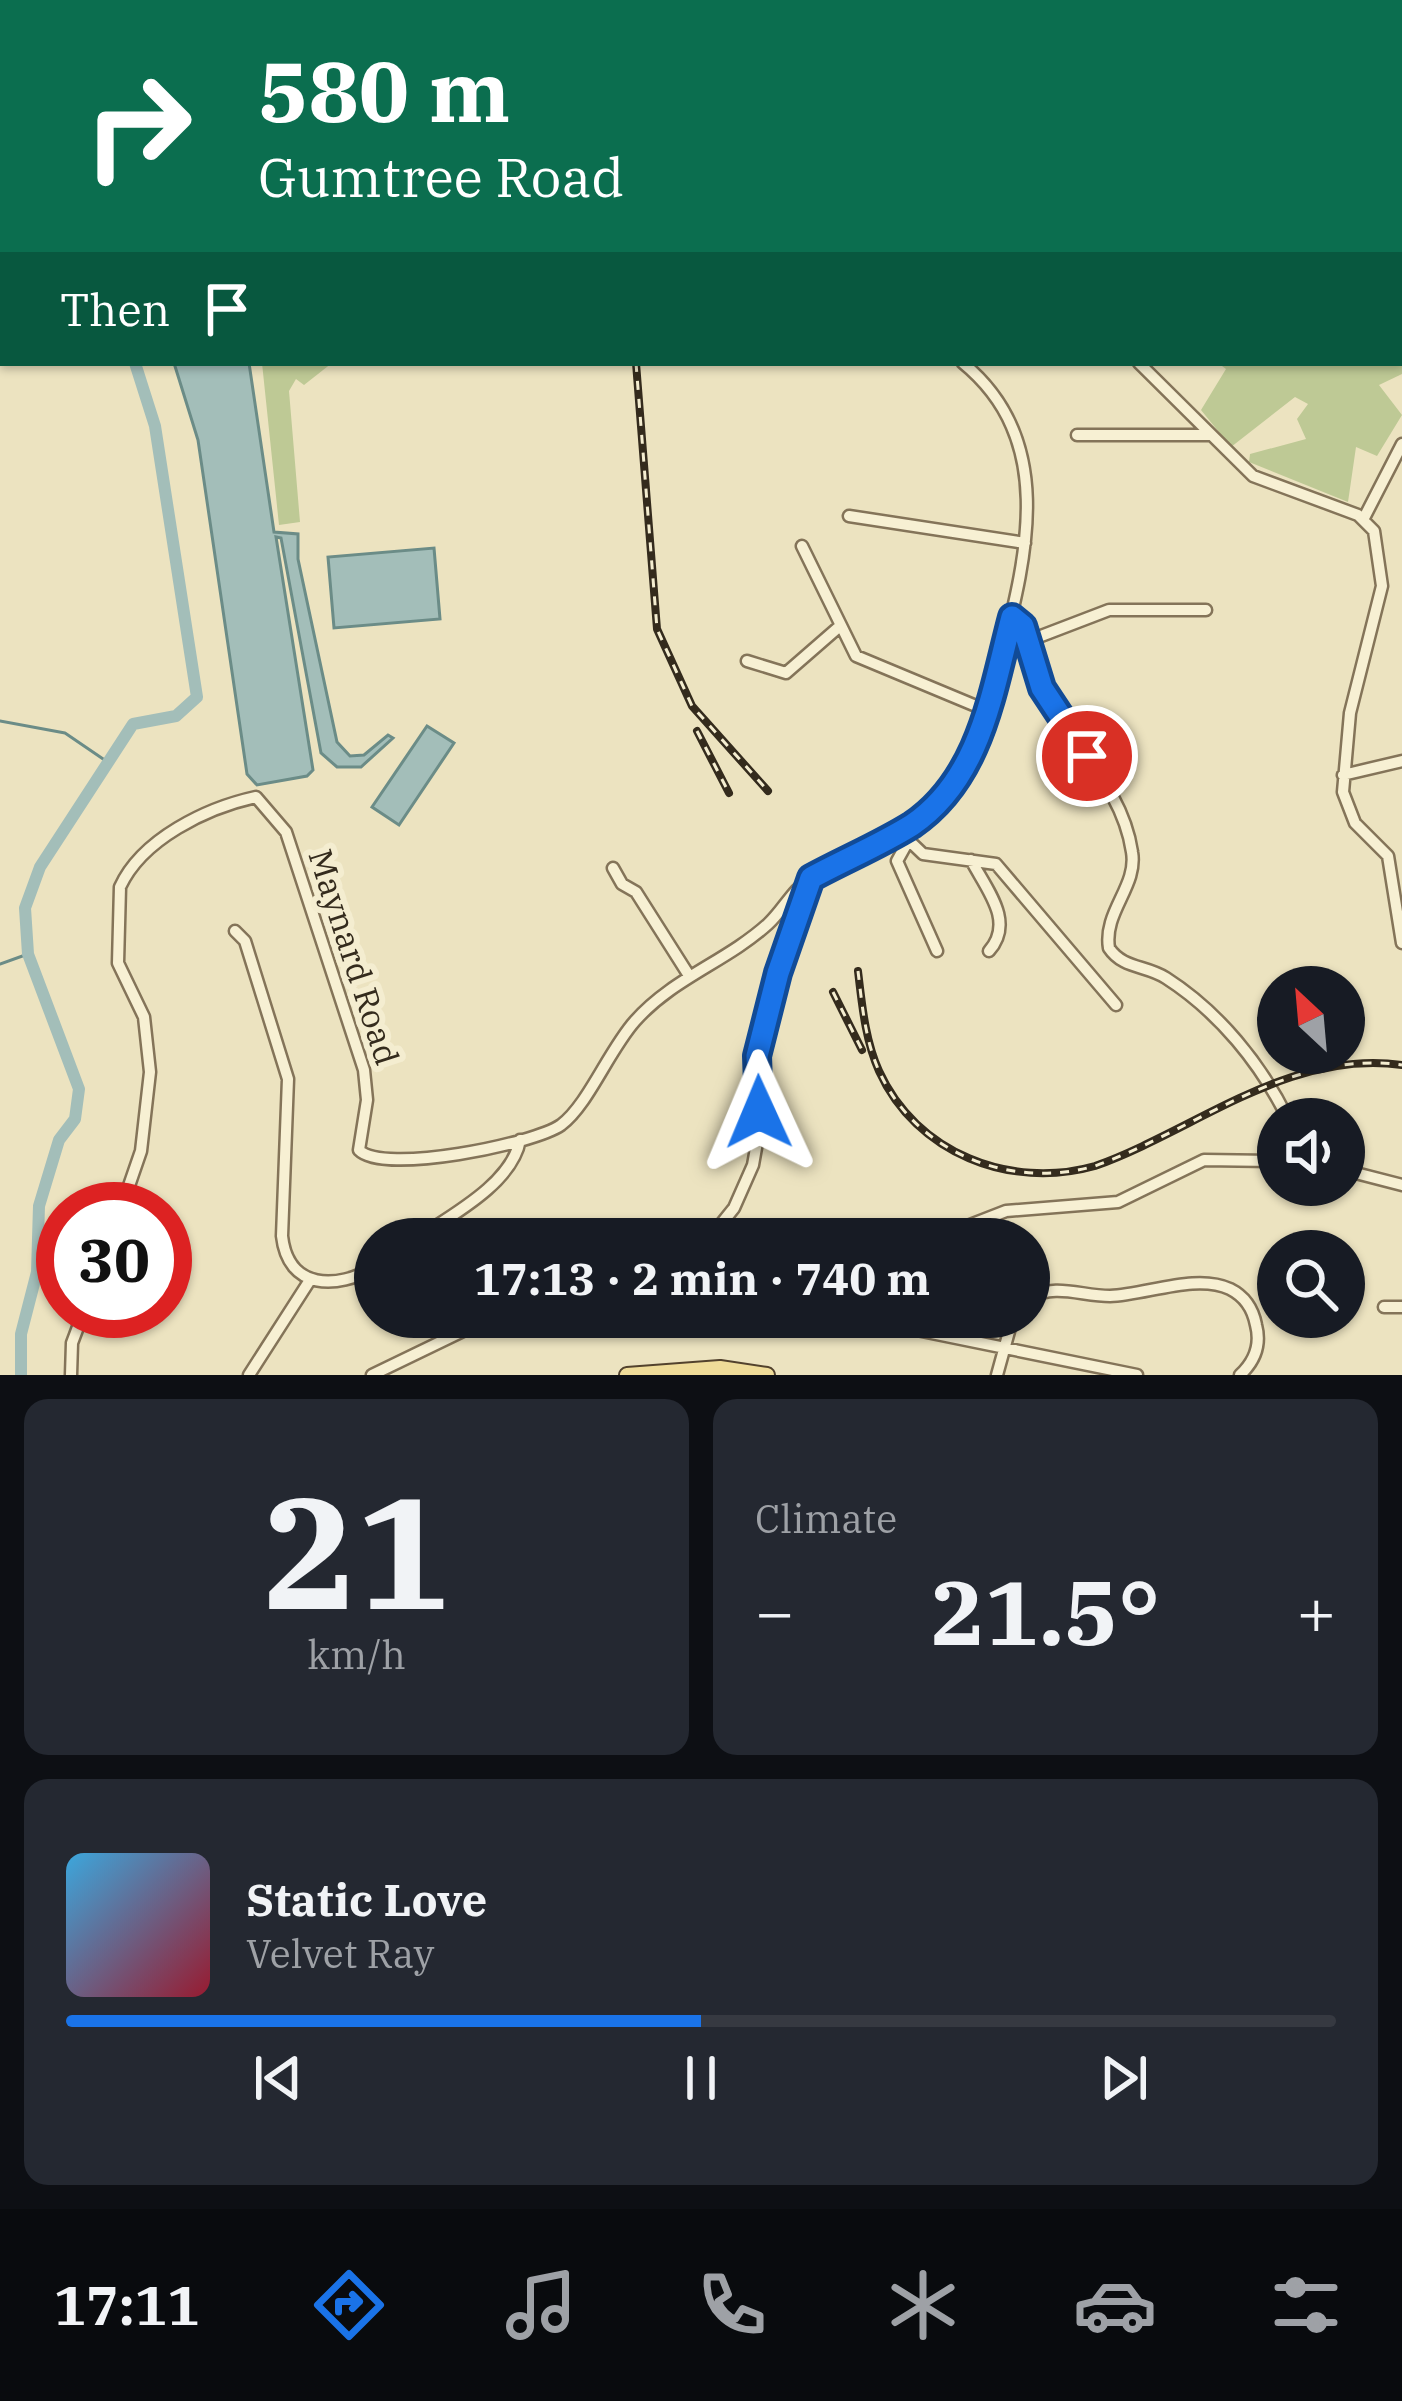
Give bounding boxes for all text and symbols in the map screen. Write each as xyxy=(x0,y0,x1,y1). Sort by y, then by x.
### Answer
text: 580 m xyxy=(258,36,510,145)
icon: right xyxy=(60,48,216,204)
text: Gumtree Road xyxy=(258,142,624,212)
icon: arrive xyxy=(194,276,260,342)
text: Then xyxy=(60,280,170,338)
pin xyxy=(1036,705,1138,807)
icon: arrive xyxy=(1054,723,1120,789)
street label: Maynard Road xyxy=(299,844,410,1070)
north arrow xyxy=(1257,966,1365,1074)
map controls xyxy=(1257,966,1365,1338)
position arrow xyxy=(696,1049,822,1175)
button: sound xyxy=(1257,1098,1365,1206)
speed limit sign: 30 xyxy=(36,1182,192,1338)
button: search xyxy=(1257,1230,1365,1338)
text: 17:13 · 2 min · 740 m xyxy=(474,1249,930,1307)
text: 21 xyxy=(263,1449,450,1652)
text: Climate xyxy=(755,1493,897,1544)
text: 21.5° xyxy=(931,1553,1160,1670)
text: − xyxy=(755,1568,795,1654)
text: + xyxy=(1296,1568,1336,1654)
text: km/h xyxy=(307,1629,406,1680)
text: Static Love xyxy=(246,1870,487,1928)
text: Velvet Ray xyxy=(246,1928,434,1979)
icon: previous xyxy=(245,2045,311,2111)
icon: pause xyxy=(668,2045,734,2111)
icon: next xyxy=(1091,2045,1157,2111)
icon: directions xyxy=(307,2263,391,2347)
icon: music xyxy=(499,2263,583,2347)
icon: phone xyxy=(690,2263,774,2347)
icon: climate xyxy=(881,2263,965,2347)
icon: car xyxy=(1073,2263,1157,2347)
icon: filters xyxy=(1264,2263,1348,2347)
text: 17:11 xyxy=(54,2270,200,2340)

